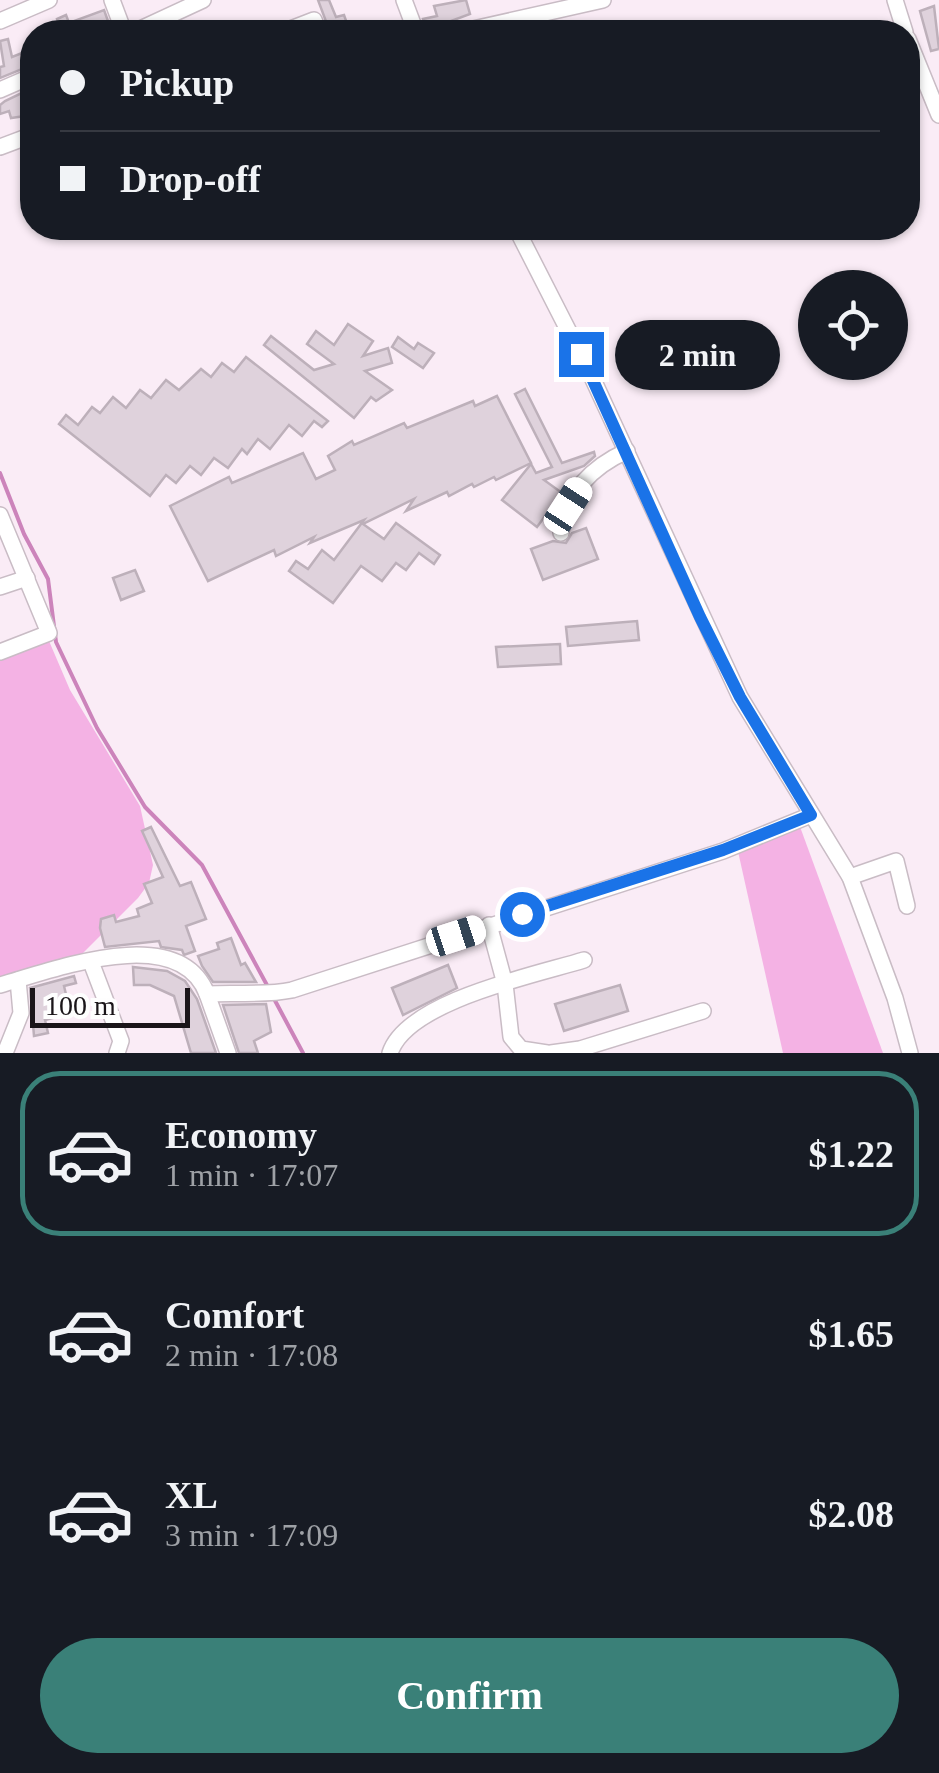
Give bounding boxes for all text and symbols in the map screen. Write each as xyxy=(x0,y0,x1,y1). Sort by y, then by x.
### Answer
text: Pickup xyxy=(120,62,234,104)
text: Drop-off xyxy=(120,158,261,200)
map controls xyxy=(798,270,908,380)
button: locate xyxy=(798,270,908,380)
callout: 2 min xyxy=(616,319,781,389)
route end xyxy=(559,332,604,377)
text: 2 min xyxy=(659,337,736,373)
car xyxy=(539,473,597,539)
route start xyxy=(500,892,545,937)
car xyxy=(423,912,489,960)
scale bar xyxy=(30,983,190,1028)
text: 100 m xyxy=(45,990,116,1021)
icon: car xyxy=(45,1109,135,1199)
text: Economy xyxy=(165,1114,317,1156)
text: $1.22 xyxy=(809,1133,894,1175)
text: 1 min · 17:07 xyxy=(165,1157,338,1193)
icon: car xyxy=(45,1289,135,1379)
text: Comfort xyxy=(165,1294,304,1336)
text: $1.65 xyxy=(809,1313,894,1355)
text: 2 min · 17:08 xyxy=(165,1337,338,1373)
icon: car xyxy=(45,1469,135,1559)
text: XL xyxy=(165,1474,218,1516)
text: $2.08 xyxy=(809,1493,894,1535)
text: 3 min · 17:09 xyxy=(165,1517,338,1553)
button: Confirm xyxy=(40,1638,899,1753)

